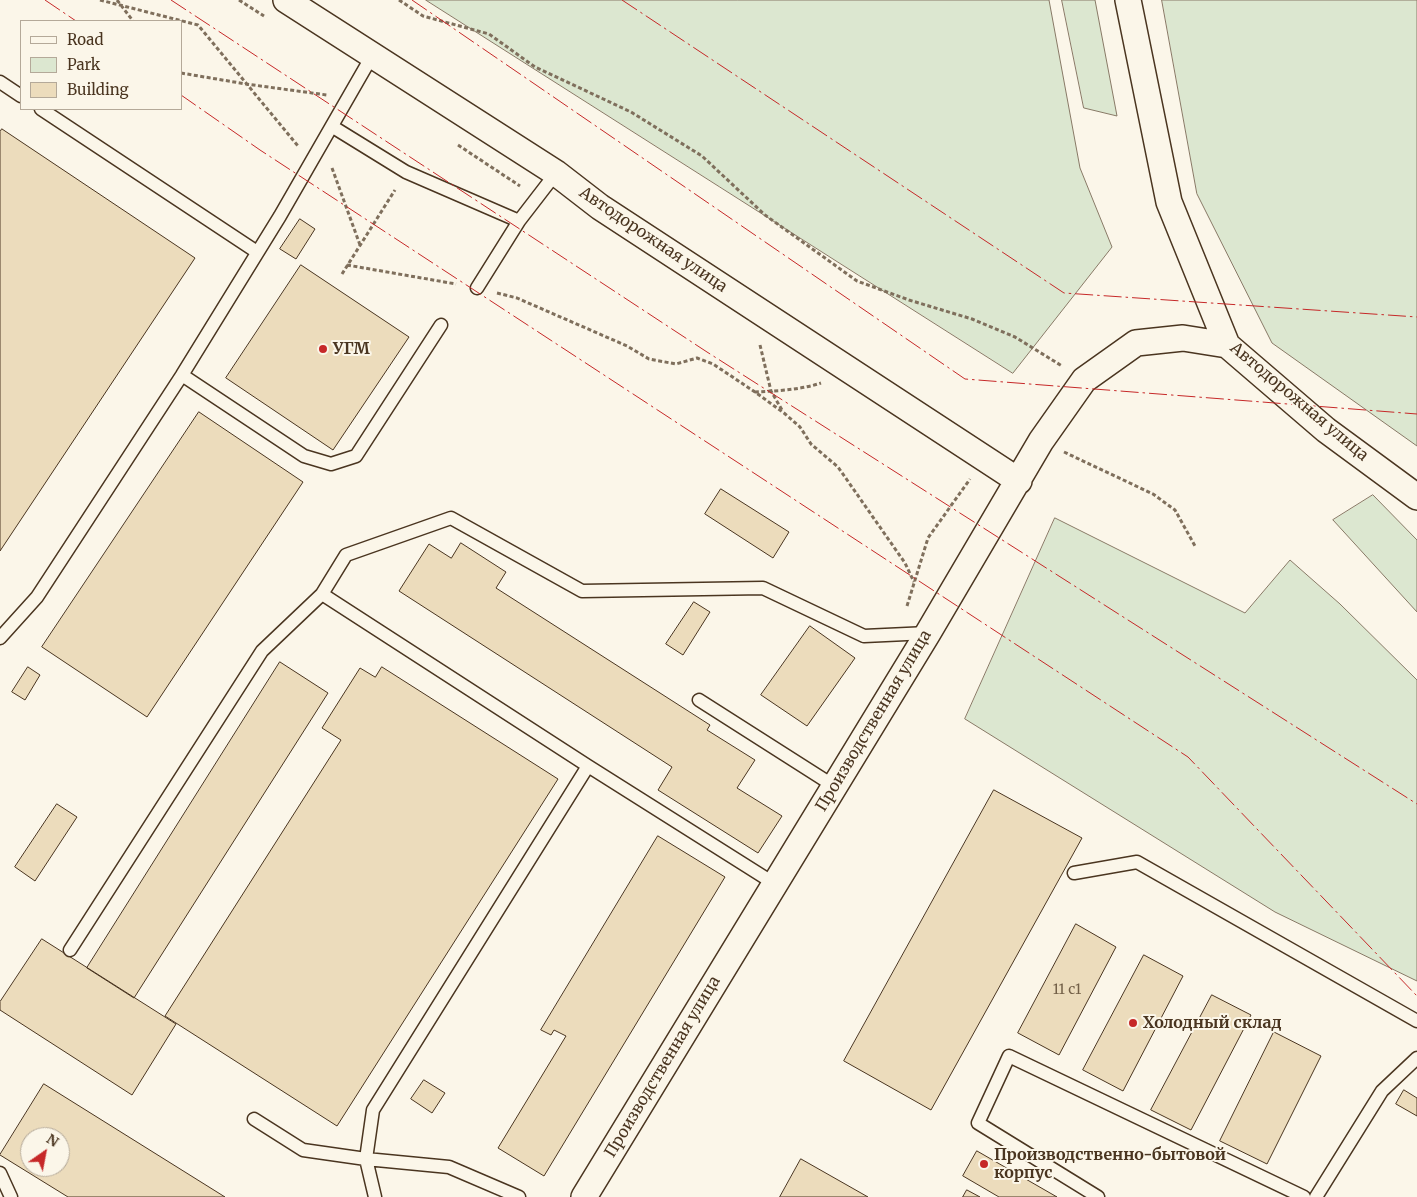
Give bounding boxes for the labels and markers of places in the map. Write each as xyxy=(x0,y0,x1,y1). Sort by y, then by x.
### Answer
place label: УГМ xyxy=(333,339,370,359)
marker: УГМ xyxy=(317,343,329,355)
place label: Холодный склад xyxy=(1143,1013,1282,1033)
marker: Холодный склад xyxy=(1127,1017,1139,1029)
place label: Производственно-бытовой корпус xyxy=(994,1145,1226,1183)
marker: Производственно-бытовой корпус xyxy=(978,1158,990,1170)

